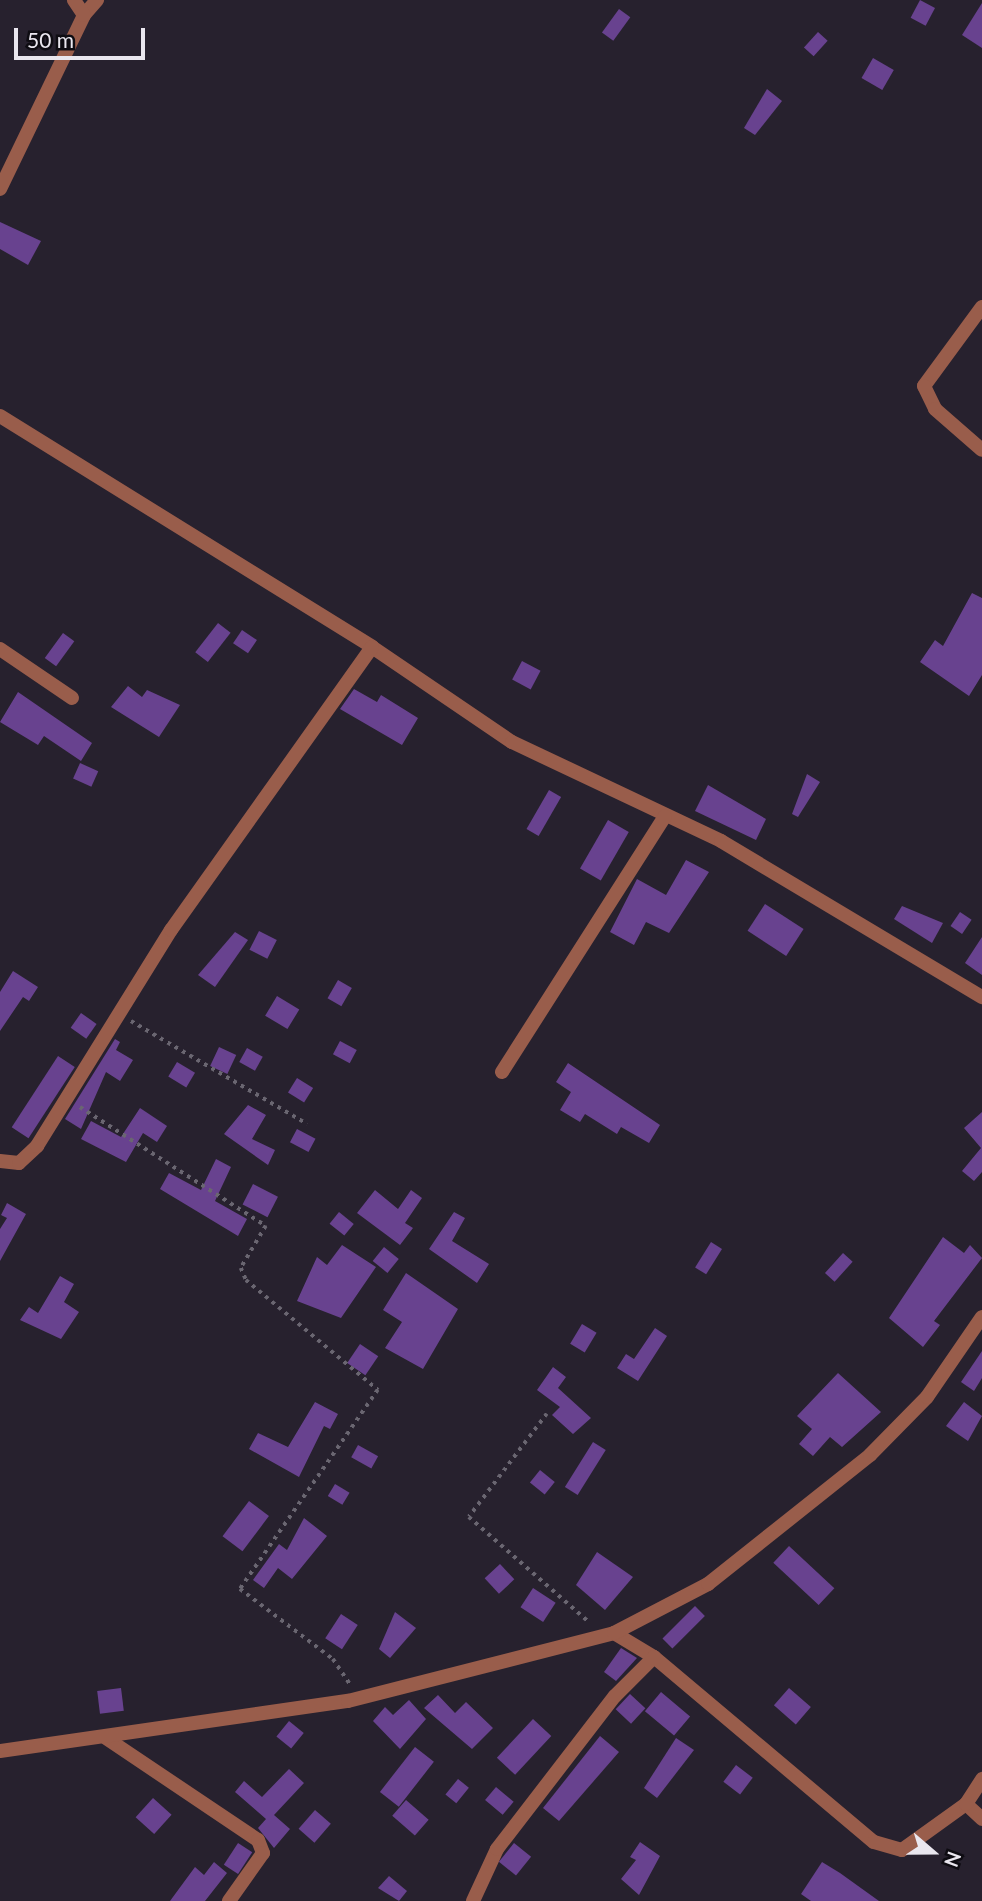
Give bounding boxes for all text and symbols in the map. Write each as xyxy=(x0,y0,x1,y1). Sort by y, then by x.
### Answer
scale bar xyxy=(18,14,149,58)
text: 50 m xyxy=(27,27,74,52)
north arrow xyxy=(898,1817,968,1887)
text: N xyxy=(940,1849,967,1870)

